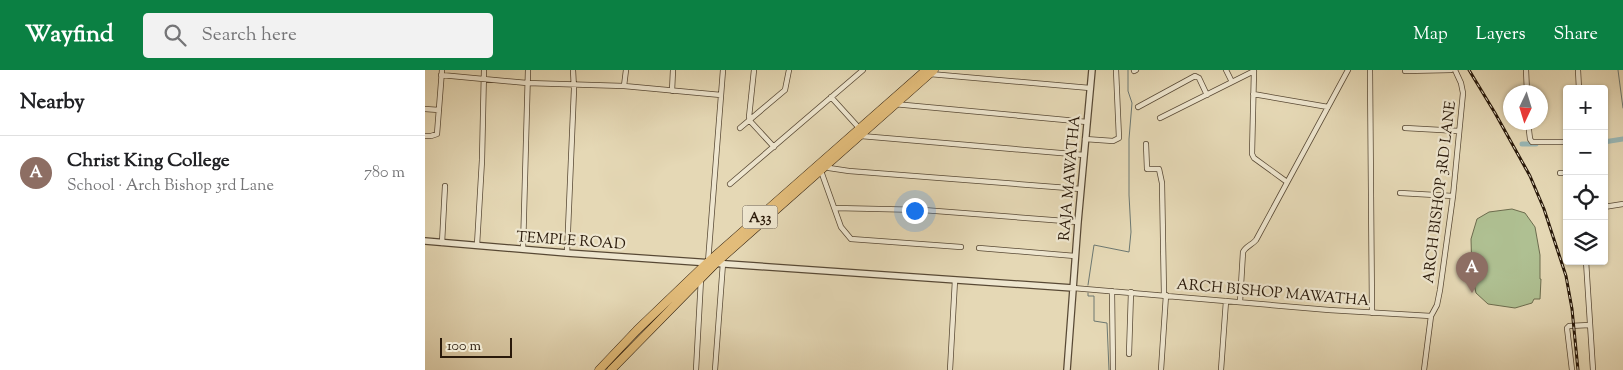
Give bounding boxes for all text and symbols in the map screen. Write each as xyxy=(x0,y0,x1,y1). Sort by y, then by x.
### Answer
search box xyxy=(143,13,493,58)
text: Wayfind xyxy=(25,18,113,52)
icon: search xyxy=(161,21,189,49)
text: Search here xyxy=(201,22,297,49)
text: Map xyxy=(1413,22,1448,48)
text: Layers xyxy=(1476,22,1526,48)
text: Share xyxy=(1554,22,1598,48)
north arrow xyxy=(1503,85,1548,130)
map controls xyxy=(1563,85,1608,265)
button: + xyxy=(1563,85,1608,130)
text: Nearby xyxy=(20,88,85,118)
street label: ARCH BISHOP 3RD LANE xyxy=(1419,100,1462,285)
street label: RAJA MAWATHA xyxy=(1055,114,1086,242)
button: − xyxy=(1563,130,1608,175)
text: Christ King College xyxy=(67,148,230,175)
text: A xyxy=(30,162,43,185)
text: 780 m xyxy=(364,162,405,185)
text: School · Arch Bishop 3rd Lane xyxy=(67,175,274,198)
button: locate xyxy=(1563,175,1608,220)
your location xyxy=(902,198,928,224)
road number: A33 xyxy=(743,206,777,228)
button: layers xyxy=(1563,220,1608,265)
street label: TEMPLE ROAD xyxy=(515,227,626,256)
pin: A xyxy=(1456,252,1488,293)
street label: ARCH BISHOP MAWATHA xyxy=(1176,275,1370,312)
scale bar xyxy=(440,335,513,358)
text: 100 m xyxy=(447,337,481,357)

